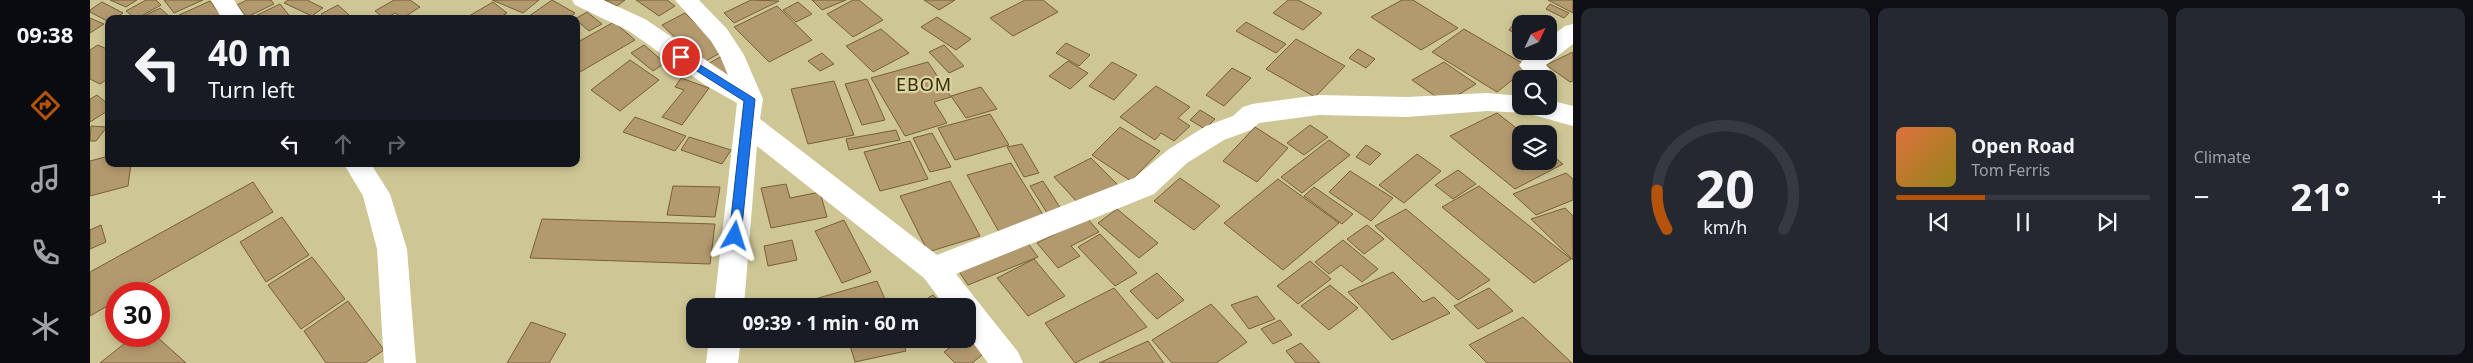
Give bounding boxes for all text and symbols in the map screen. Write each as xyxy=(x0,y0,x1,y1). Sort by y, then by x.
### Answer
north arrow xyxy=(1512,15,1558,60)
map controls xyxy=(1512,15,1557,170)
text: 09:38 xyxy=(17,19,73,49)
text: 40 m xyxy=(208,29,291,76)
icon: left xyxy=(125,35,190,100)
pin xyxy=(660,36,702,78)
icon: arrive xyxy=(667,43,695,71)
button: search xyxy=(1512,70,1557,115)
district label: EBOM xyxy=(896,72,952,96)
text: Turn left xyxy=(208,74,295,104)
icon: directions xyxy=(28,88,63,123)
button: layers xyxy=(1512,125,1557,170)
icon: left xyxy=(276,130,304,158)
icon: ahead xyxy=(329,130,357,158)
icon: right xyxy=(382,130,410,158)
text: Open Road xyxy=(1971,133,2075,159)
text: Climate xyxy=(2194,146,2251,168)
text: 20 xyxy=(1696,152,1755,223)
text: Tom Ferris xyxy=(1971,159,2050,181)
icon: music xyxy=(28,161,63,196)
text: 21° xyxy=(2291,170,2350,222)
text: − xyxy=(2194,177,2210,215)
text: + xyxy=(2431,177,2447,215)
icon: previous xyxy=(1925,208,1953,236)
icon: pause xyxy=(2009,208,2037,236)
icon: next xyxy=(2093,208,2121,236)
position arrow xyxy=(708,209,760,261)
text: km/h xyxy=(1704,215,1748,239)
icon: phone xyxy=(28,235,63,270)
speed limit sign: 30 xyxy=(105,282,170,347)
icon: climate xyxy=(28,309,63,344)
text: 09:39 · 1 min · 60 m xyxy=(743,310,919,336)

